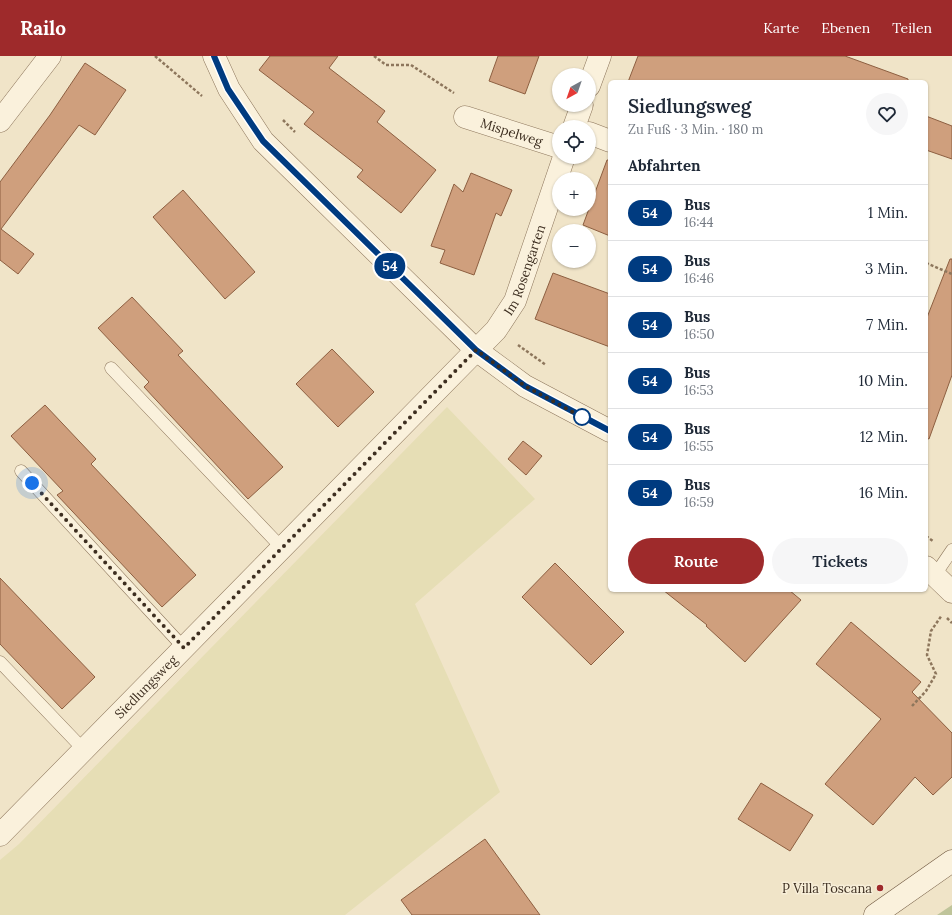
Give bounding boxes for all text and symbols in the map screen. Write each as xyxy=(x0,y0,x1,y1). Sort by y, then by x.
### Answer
text: Railo xyxy=(20,16,66,40)
text: Karte xyxy=(763,19,799,37)
text: Ebenen xyxy=(821,19,870,37)
text: Teilen xyxy=(892,19,932,37)
north arrow xyxy=(552,68,596,112)
map controls xyxy=(552,68,596,268)
button: heart xyxy=(866,93,908,135)
text: Siedlungsweg xyxy=(628,94,751,118)
street label: Mispelweg xyxy=(478,114,546,150)
button: locate xyxy=(552,120,596,164)
text: Zu Fuß · 3 Min. · 180 m xyxy=(628,121,763,138)
text: Abfahrten xyxy=(628,156,701,175)
button: + xyxy=(552,172,596,216)
text: Bus xyxy=(684,195,710,214)
text: 1 Min. xyxy=(868,203,908,222)
text: 54 xyxy=(642,204,658,222)
text: 16:44 xyxy=(684,214,714,231)
street label: Im Rosengarten xyxy=(499,222,549,318)
button: − xyxy=(552,224,596,268)
text: Bus xyxy=(684,251,710,270)
line badge: 54 xyxy=(372,253,408,279)
text: 54 xyxy=(382,257,398,275)
text: 3 Min. xyxy=(865,259,908,278)
text: 54 xyxy=(642,260,658,278)
text: 16:46 xyxy=(684,270,714,287)
text: Bus xyxy=(684,307,710,326)
text: 7 Min. xyxy=(866,315,908,334)
text: 54 xyxy=(642,316,658,334)
text: 16:50 xyxy=(684,326,715,343)
text: Bus xyxy=(684,363,710,382)
text: 10 Min. xyxy=(858,371,908,390)
text: 54 xyxy=(642,372,658,390)
text: 16:53 xyxy=(684,382,714,399)
unlabelled marker xyxy=(573,408,591,426)
text: Bus xyxy=(684,419,710,438)
text: 12 Min. xyxy=(860,427,908,446)
text: 54 xyxy=(642,428,658,446)
text: 16:55 xyxy=(684,438,714,455)
your location xyxy=(22,473,42,493)
text: Bus xyxy=(684,475,710,494)
text: 16 Min. xyxy=(859,483,908,502)
text: 54 xyxy=(642,484,658,502)
text: 16:59 xyxy=(684,494,714,511)
button: Route xyxy=(628,538,764,584)
button: Tickets xyxy=(772,538,908,584)
street label: Siedlungsweg xyxy=(111,651,181,722)
place label: P Villa Toscana xyxy=(782,880,872,897)
marker: P Villa Toscana xyxy=(875,883,885,893)

